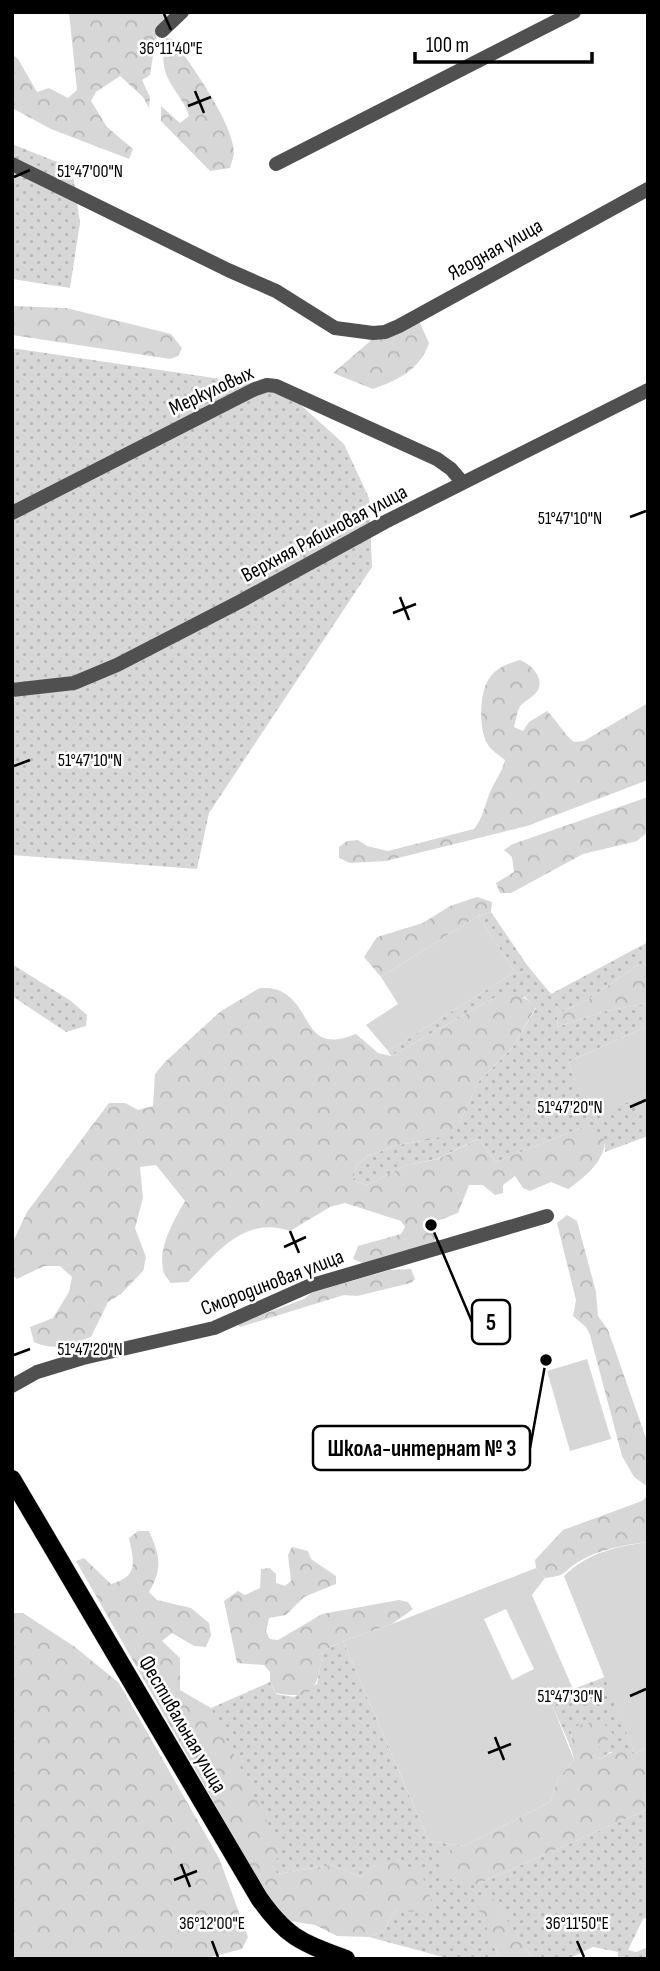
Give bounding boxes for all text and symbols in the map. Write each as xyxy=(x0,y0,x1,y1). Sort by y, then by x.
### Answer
scale bar xyxy=(415,21,592,65)
text: 100 m xyxy=(426,33,469,58)
text: 36°11'40"E xyxy=(139,38,203,59)
text: 51°47'00"N xyxy=(57,161,123,182)
street label: Ягодная улица xyxy=(444,213,547,286)
street label: Меркуловых xyxy=(165,360,257,421)
street label: Верхняя Рябиновая улица xyxy=(237,479,411,588)
text: 51°47'10"N xyxy=(538,508,602,529)
text: 51°47'10"N xyxy=(58,750,122,771)
text: 51°47'20"N xyxy=(537,1097,603,1118)
street label: Смородиновая улица xyxy=(197,1244,347,1321)
callout: 5 xyxy=(472,1300,510,1344)
text: 5 xyxy=(486,1309,496,1337)
text: 51°47'20"N xyxy=(57,1339,123,1360)
callout: Школа-интернат № 3 xyxy=(313,1426,530,1470)
text: Школа-интернат № 3 xyxy=(328,1435,516,1463)
street label: Фестивальная улица xyxy=(133,1651,232,1797)
text: 51°47'30"N xyxy=(537,1686,603,1707)
text: 36°12'00"E xyxy=(179,1913,245,1934)
text: 36°11'50"E xyxy=(545,1913,609,1934)

